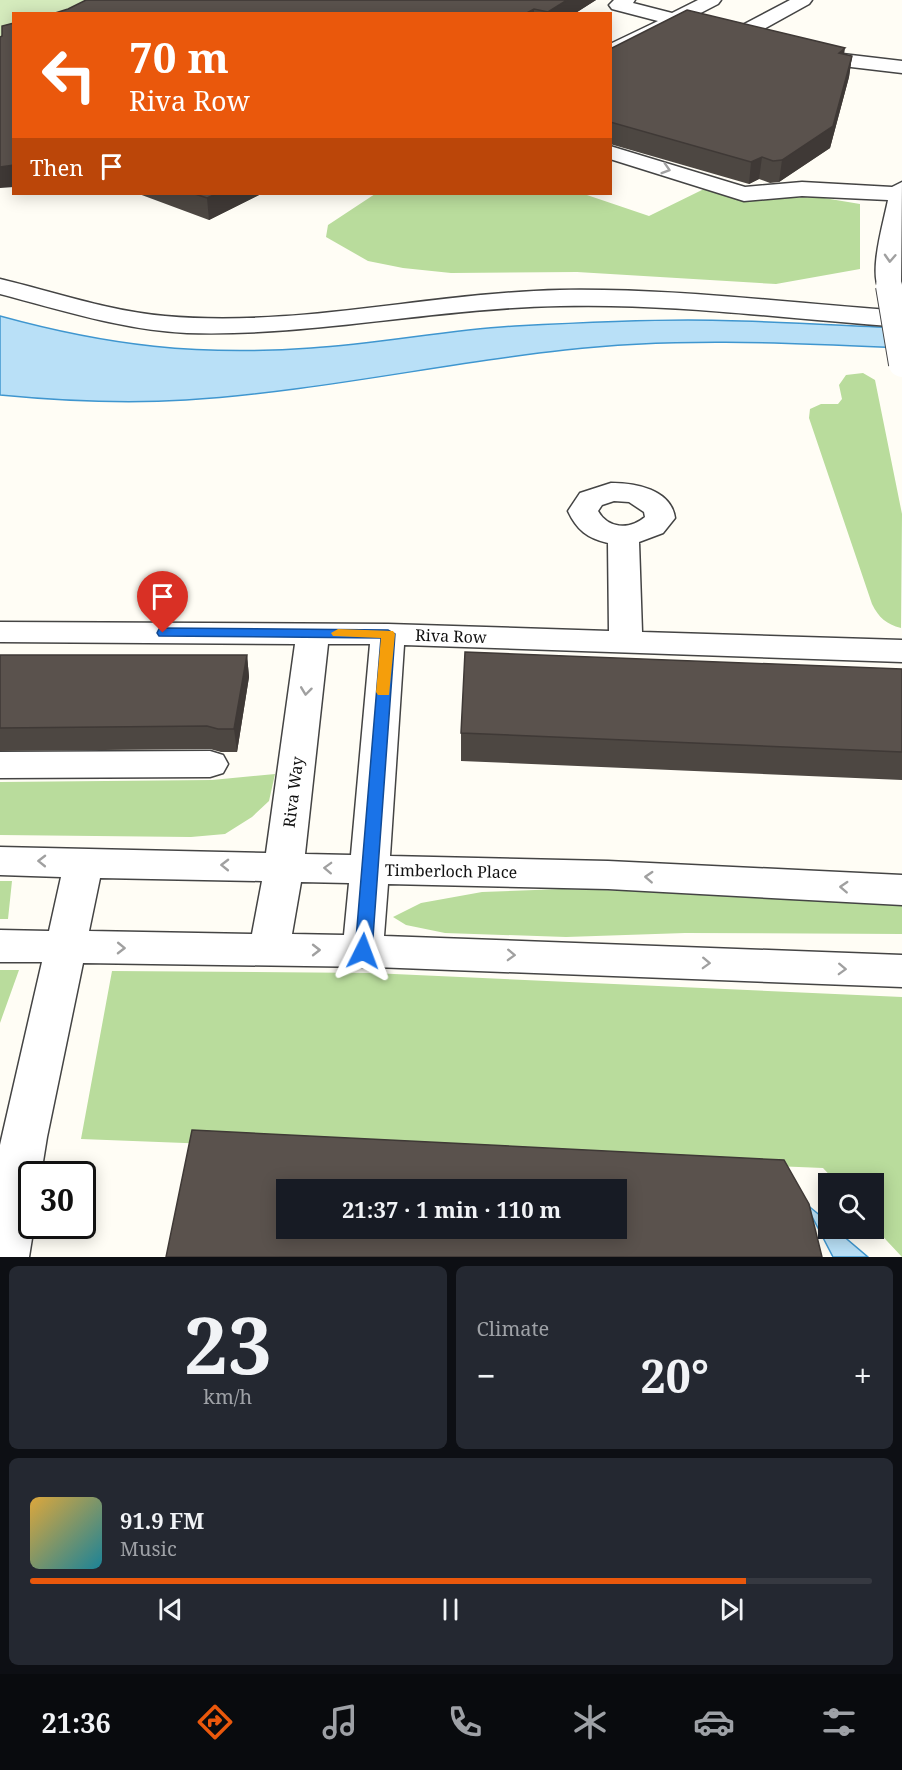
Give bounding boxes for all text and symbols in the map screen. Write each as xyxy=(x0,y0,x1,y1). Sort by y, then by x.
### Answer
text: 70 m xyxy=(129,28,229,85)
icon: left xyxy=(30,36,108,114)
text: Riva Row xyxy=(129,82,250,119)
icon: arrive xyxy=(95,150,128,183)
text: Then xyxy=(30,152,83,182)
one-way arrow xyxy=(660,162,671,174)
one-way arrow xyxy=(883,253,896,262)
pin xyxy=(137,571,188,633)
icon: arrive xyxy=(146,580,179,613)
street label: Riva Row xyxy=(415,624,487,648)
one-way arrow xyxy=(300,686,313,696)
street label: Riva Way xyxy=(278,754,308,829)
one-way arrow xyxy=(38,855,47,867)
one-way arrow xyxy=(221,859,230,871)
street label: Timberloch Place xyxy=(385,859,517,883)
one-way arrow xyxy=(323,861,332,874)
one-way arrow xyxy=(644,871,653,884)
one-way arrow xyxy=(839,881,848,894)
position arrow xyxy=(331,919,395,983)
one-way arrow xyxy=(117,942,126,954)
one-way arrow xyxy=(312,944,321,956)
one-way arrow xyxy=(507,949,516,962)
one-way arrow xyxy=(702,957,711,970)
one-way arrow xyxy=(837,962,846,975)
speed limit sign: 30 xyxy=(18,1161,96,1239)
map controls xyxy=(818,1173,884,1239)
button: search xyxy=(818,1173,884,1239)
text: 21:37 · 1 min · 110 m xyxy=(342,1194,561,1224)
text: 23 xyxy=(184,1291,272,1397)
text: Climate xyxy=(477,1315,549,1342)
text: 20° xyxy=(640,1345,709,1406)
text: − xyxy=(477,1353,496,1398)
text: + xyxy=(854,1353,872,1398)
text: km/h xyxy=(203,1383,252,1410)
text: 91.9 FM xyxy=(120,1505,204,1535)
text: Music xyxy=(120,1535,177,1562)
icon: previous xyxy=(154,1593,187,1626)
icon: pause xyxy=(434,1593,467,1626)
icon: next xyxy=(715,1593,748,1626)
icon: directions xyxy=(194,1701,236,1743)
icon: music xyxy=(319,1701,361,1743)
icon: phone xyxy=(444,1701,486,1743)
icon: climate xyxy=(569,1701,611,1743)
icon: car xyxy=(693,1701,735,1743)
icon: filters xyxy=(818,1701,860,1743)
text: 21:36 xyxy=(41,1704,111,1741)

